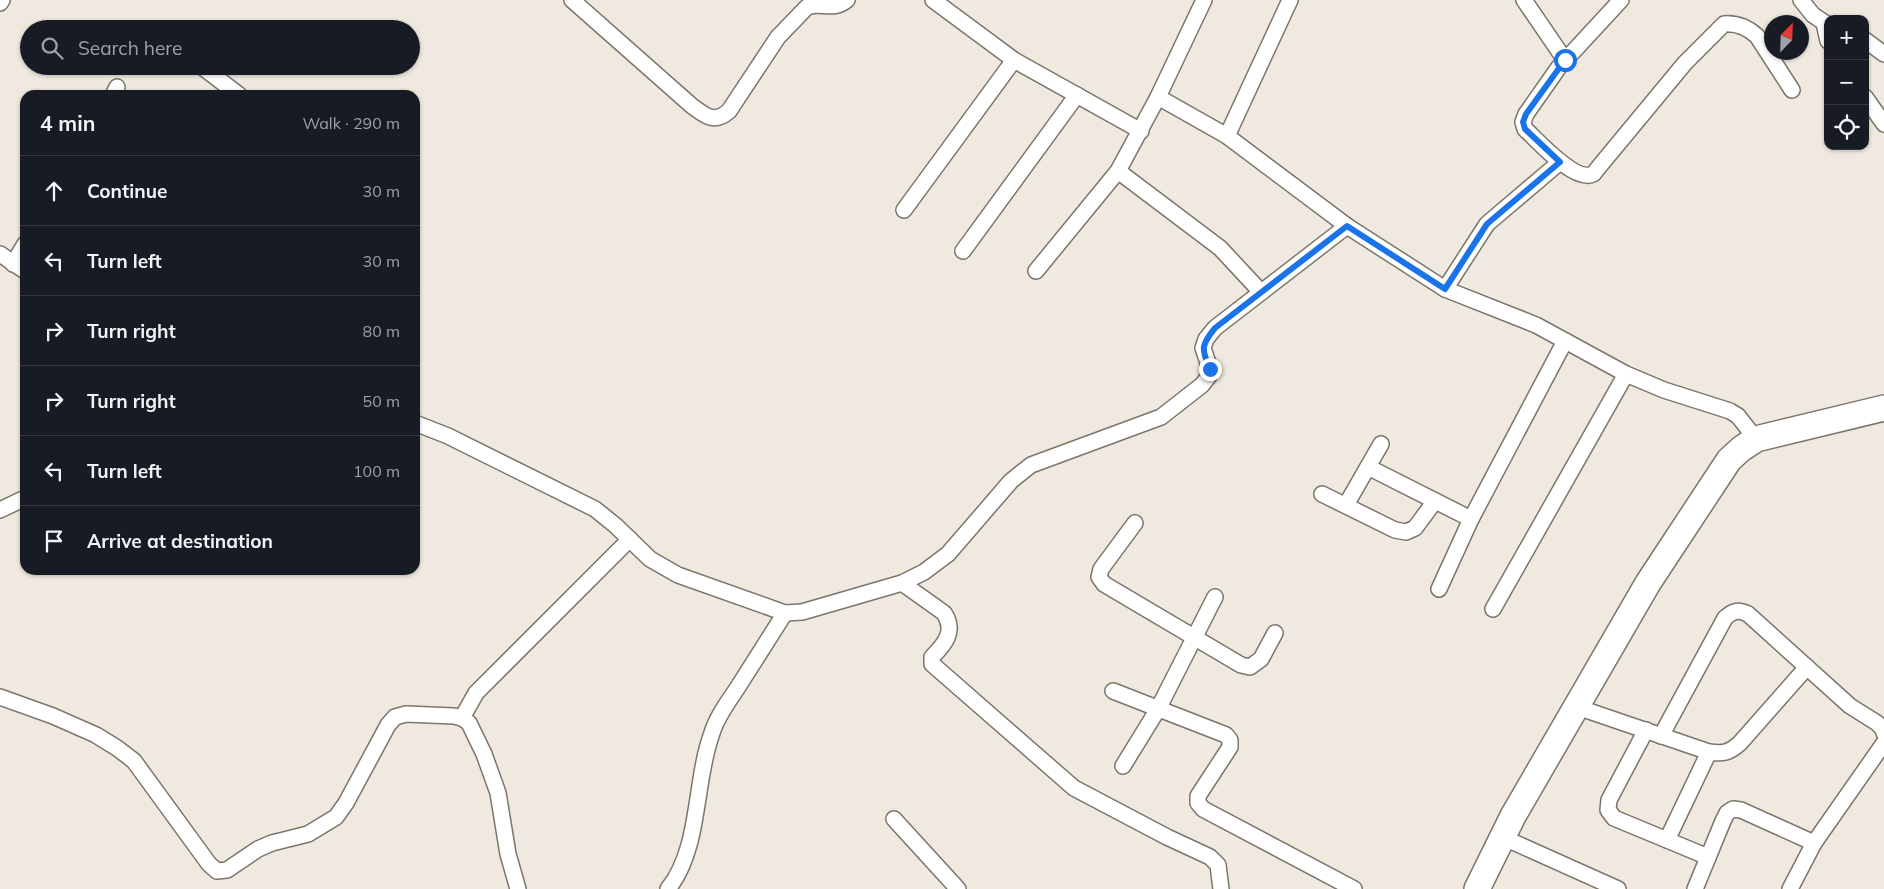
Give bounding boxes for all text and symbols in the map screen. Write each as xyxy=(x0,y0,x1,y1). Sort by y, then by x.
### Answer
north arrow xyxy=(1764,15,1809,60)
map controls xyxy=(1824,15,1869,150)
button: + xyxy=(1824,15,1869,60)
search box xyxy=(20,20,420,75)
icon: search xyxy=(38,34,66,62)
text: Search here xyxy=(78,36,182,60)
route start xyxy=(1554,49,1577,72)
button: − xyxy=(1824,60,1869,105)
button: locate xyxy=(1824,105,1869,150)
text: 4 min xyxy=(40,110,95,136)
text: Walk · 290 m xyxy=(302,113,400,133)
icon: ahead xyxy=(40,177,68,205)
text: Continue xyxy=(87,179,167,203)
text: 30 m xyxy=(363,181,400,201)
icon: left xyxy=(40,247,68,275)
text: Turn left xyxy=(87,249,162,273)
text: 30 m xyxy=(363,251,400,271)
icon: right xyxy=(40,317,68,345)
text: Turn right xyxy=(87,319,176,343)
text: 80 m xyxy=(363,321,400,341)
route end xyxy=(1199,358,1222,381)
icon: right xyxy=(40,387,68,415)
text: Turn right xyxy=(87,389,176,413)
text: 50 m xyxy=(363,391,400,411)
icon: left xyxy=(40,457,68,485)
text: Turn left xyxy=(87,459,162,483)
text: 100 m xyxy=(353,461,400,481)
icon: arrive xyxy=(40,527,68,555)
text: Arrive at destination xyxy=(87,529,273,553)

